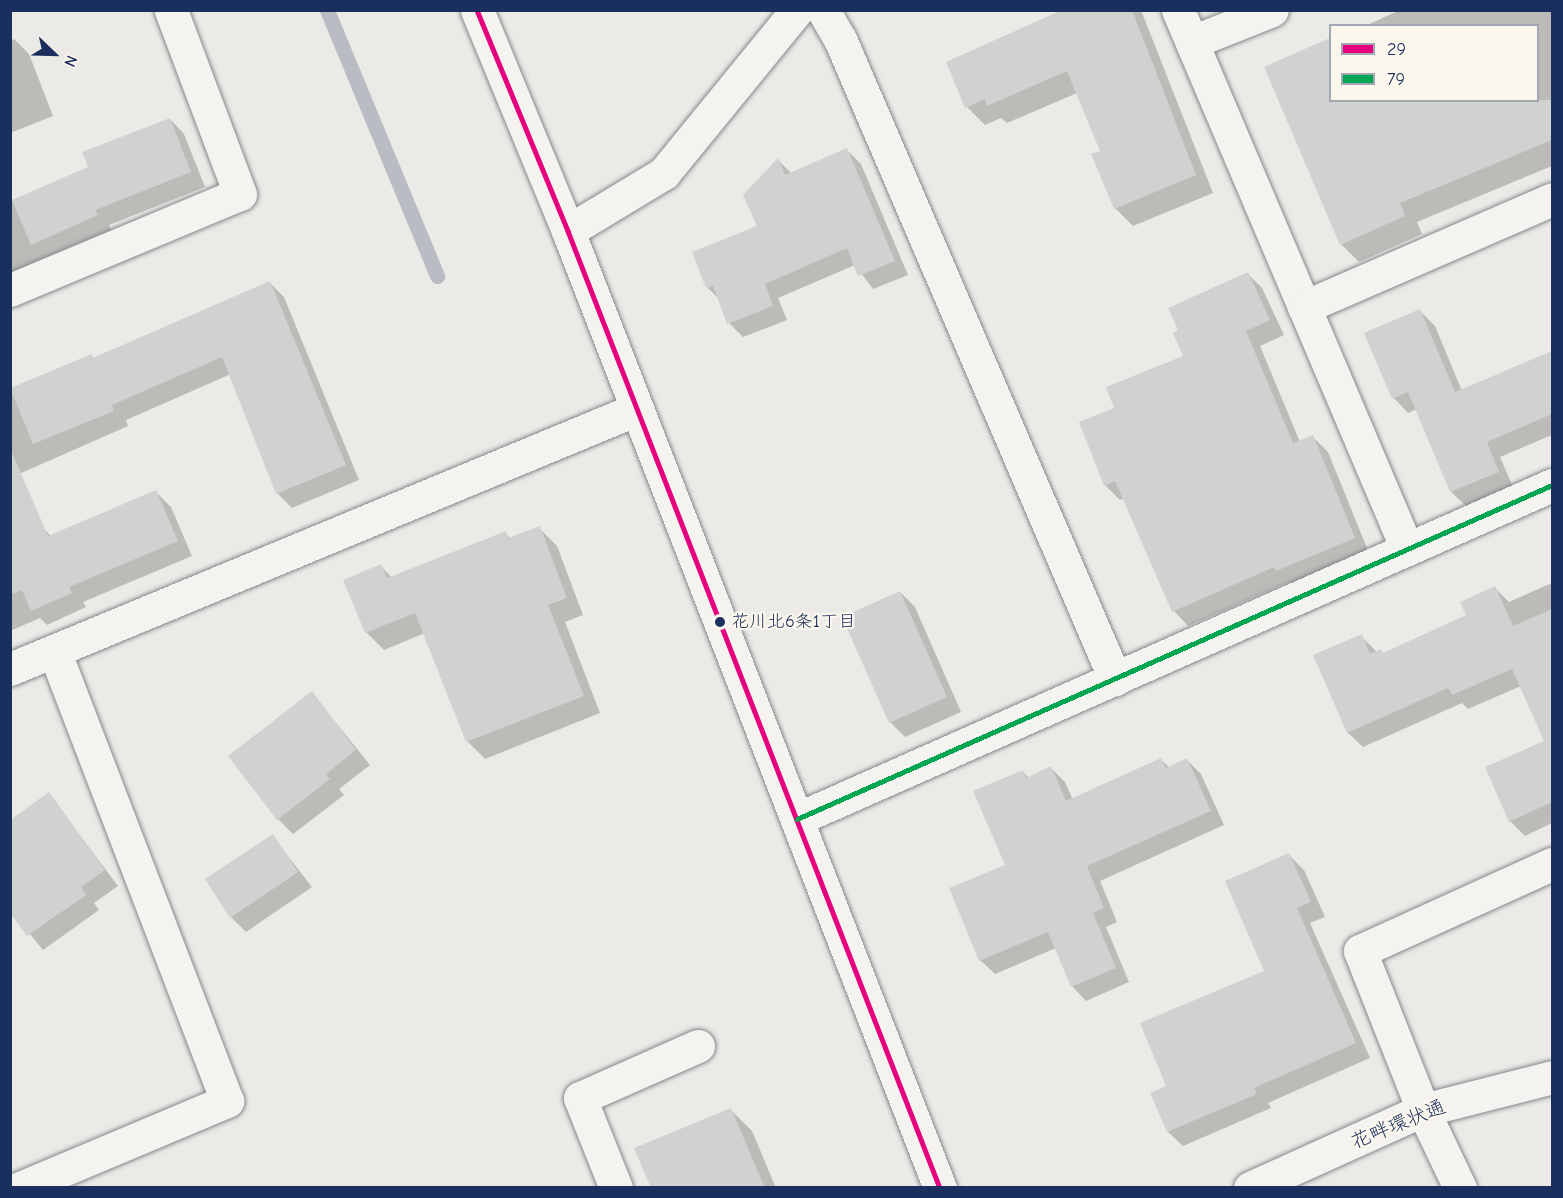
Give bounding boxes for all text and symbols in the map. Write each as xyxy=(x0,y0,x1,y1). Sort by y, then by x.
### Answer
north arrow xyxy=(24,24,84,84)
legend xyxy=(1329,24,1539,102)
text: 29 xyxy=(1387,39,1406,60)
text: N xyxy=(60,53,81,69)
text: 79 xyxy=(1387,69,1405,90)
place label: 花川北6条1丁目 xyxy=(731,611,856,633)
marker: 花川北6条1丁目 xyxy=(714,616,726,628)
street label: 花畔環状通 xyxy=(1347,1094,1449,1154)

